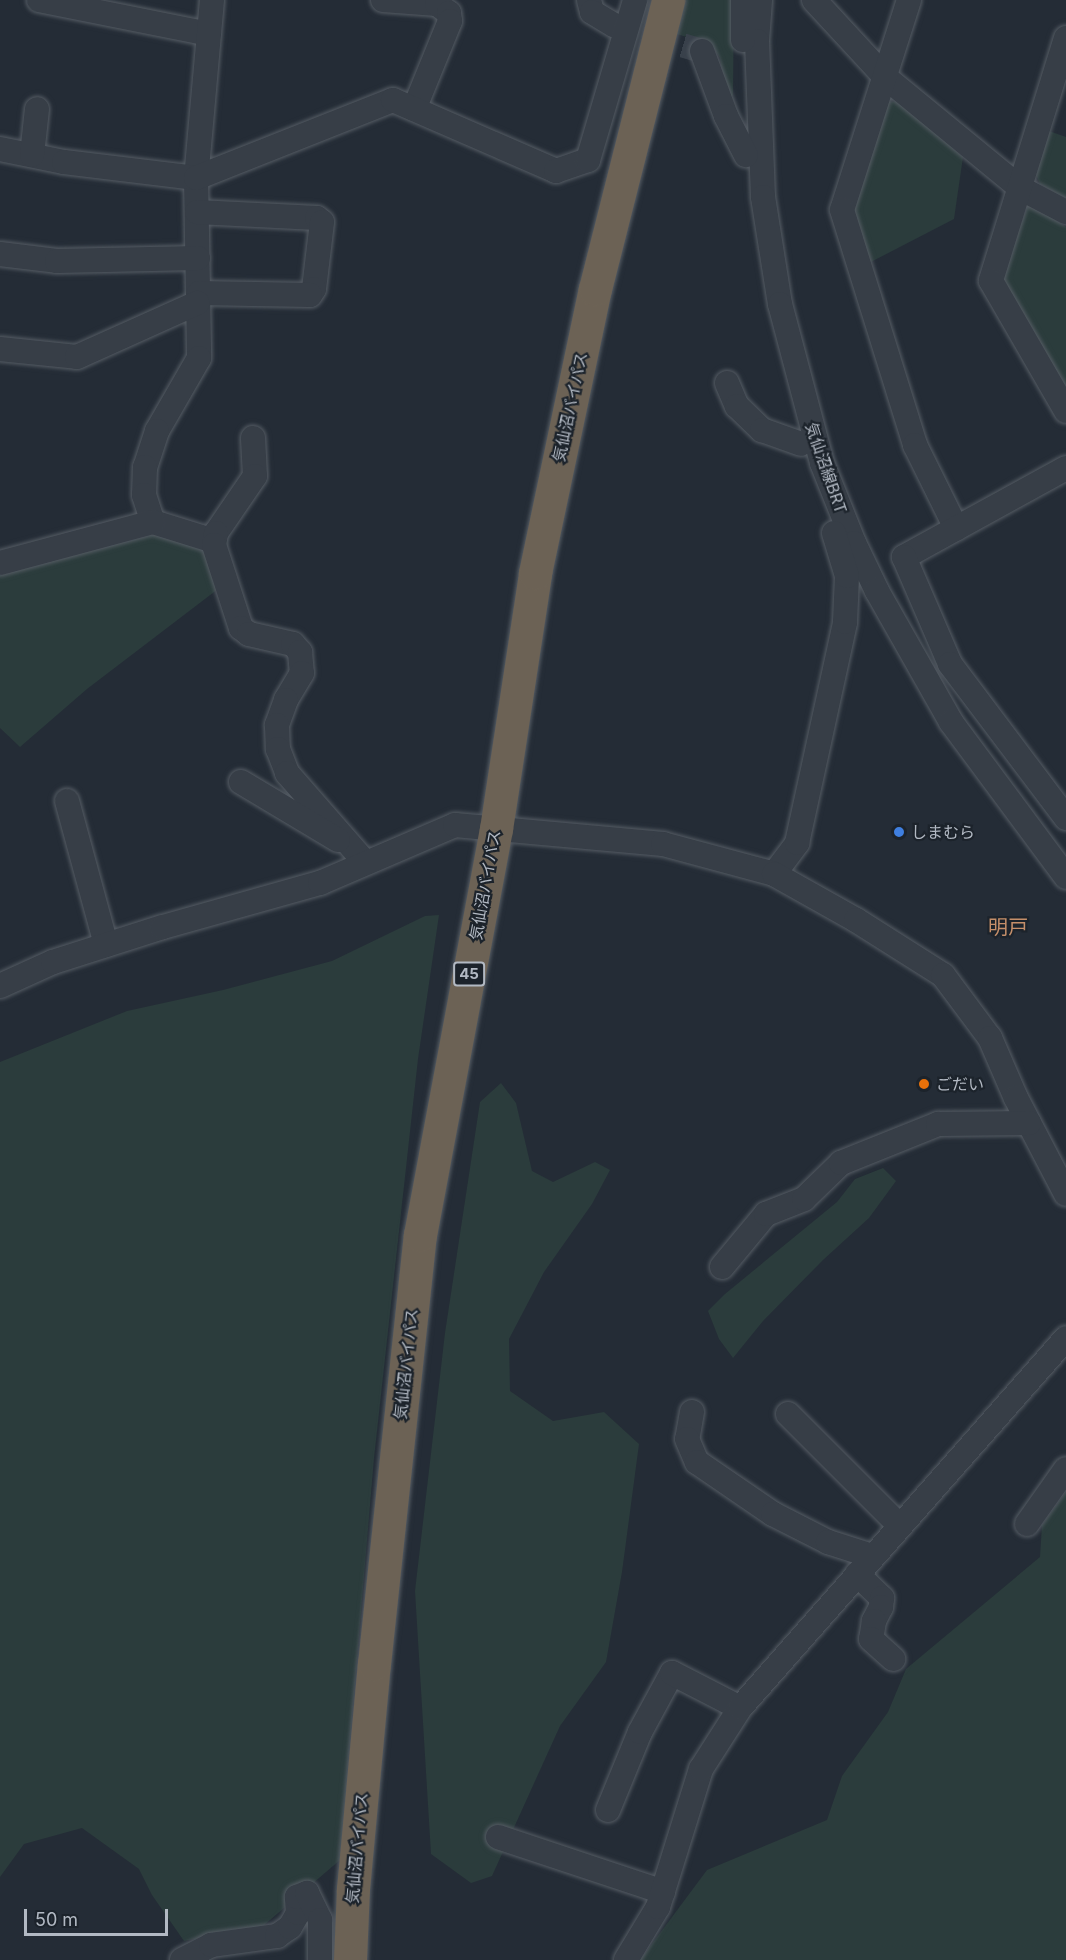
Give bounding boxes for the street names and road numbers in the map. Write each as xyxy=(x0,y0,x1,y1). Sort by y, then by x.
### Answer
street label: 気仙沼バイパス xyxy=(549,350,591,464)
street label: 気仙沼線BRT xyxy=(801,420,851,516)
street label: 気仙沼バイパス xyxy=(466,828,504,942)
road number: 45 xyxy=(452,962,486,986)
street label: 気仙沼バイパス xyxy=(391,1307,421,1421)
street label: 気仙沼バイパス xyxy=(343,1791,371,1905)

